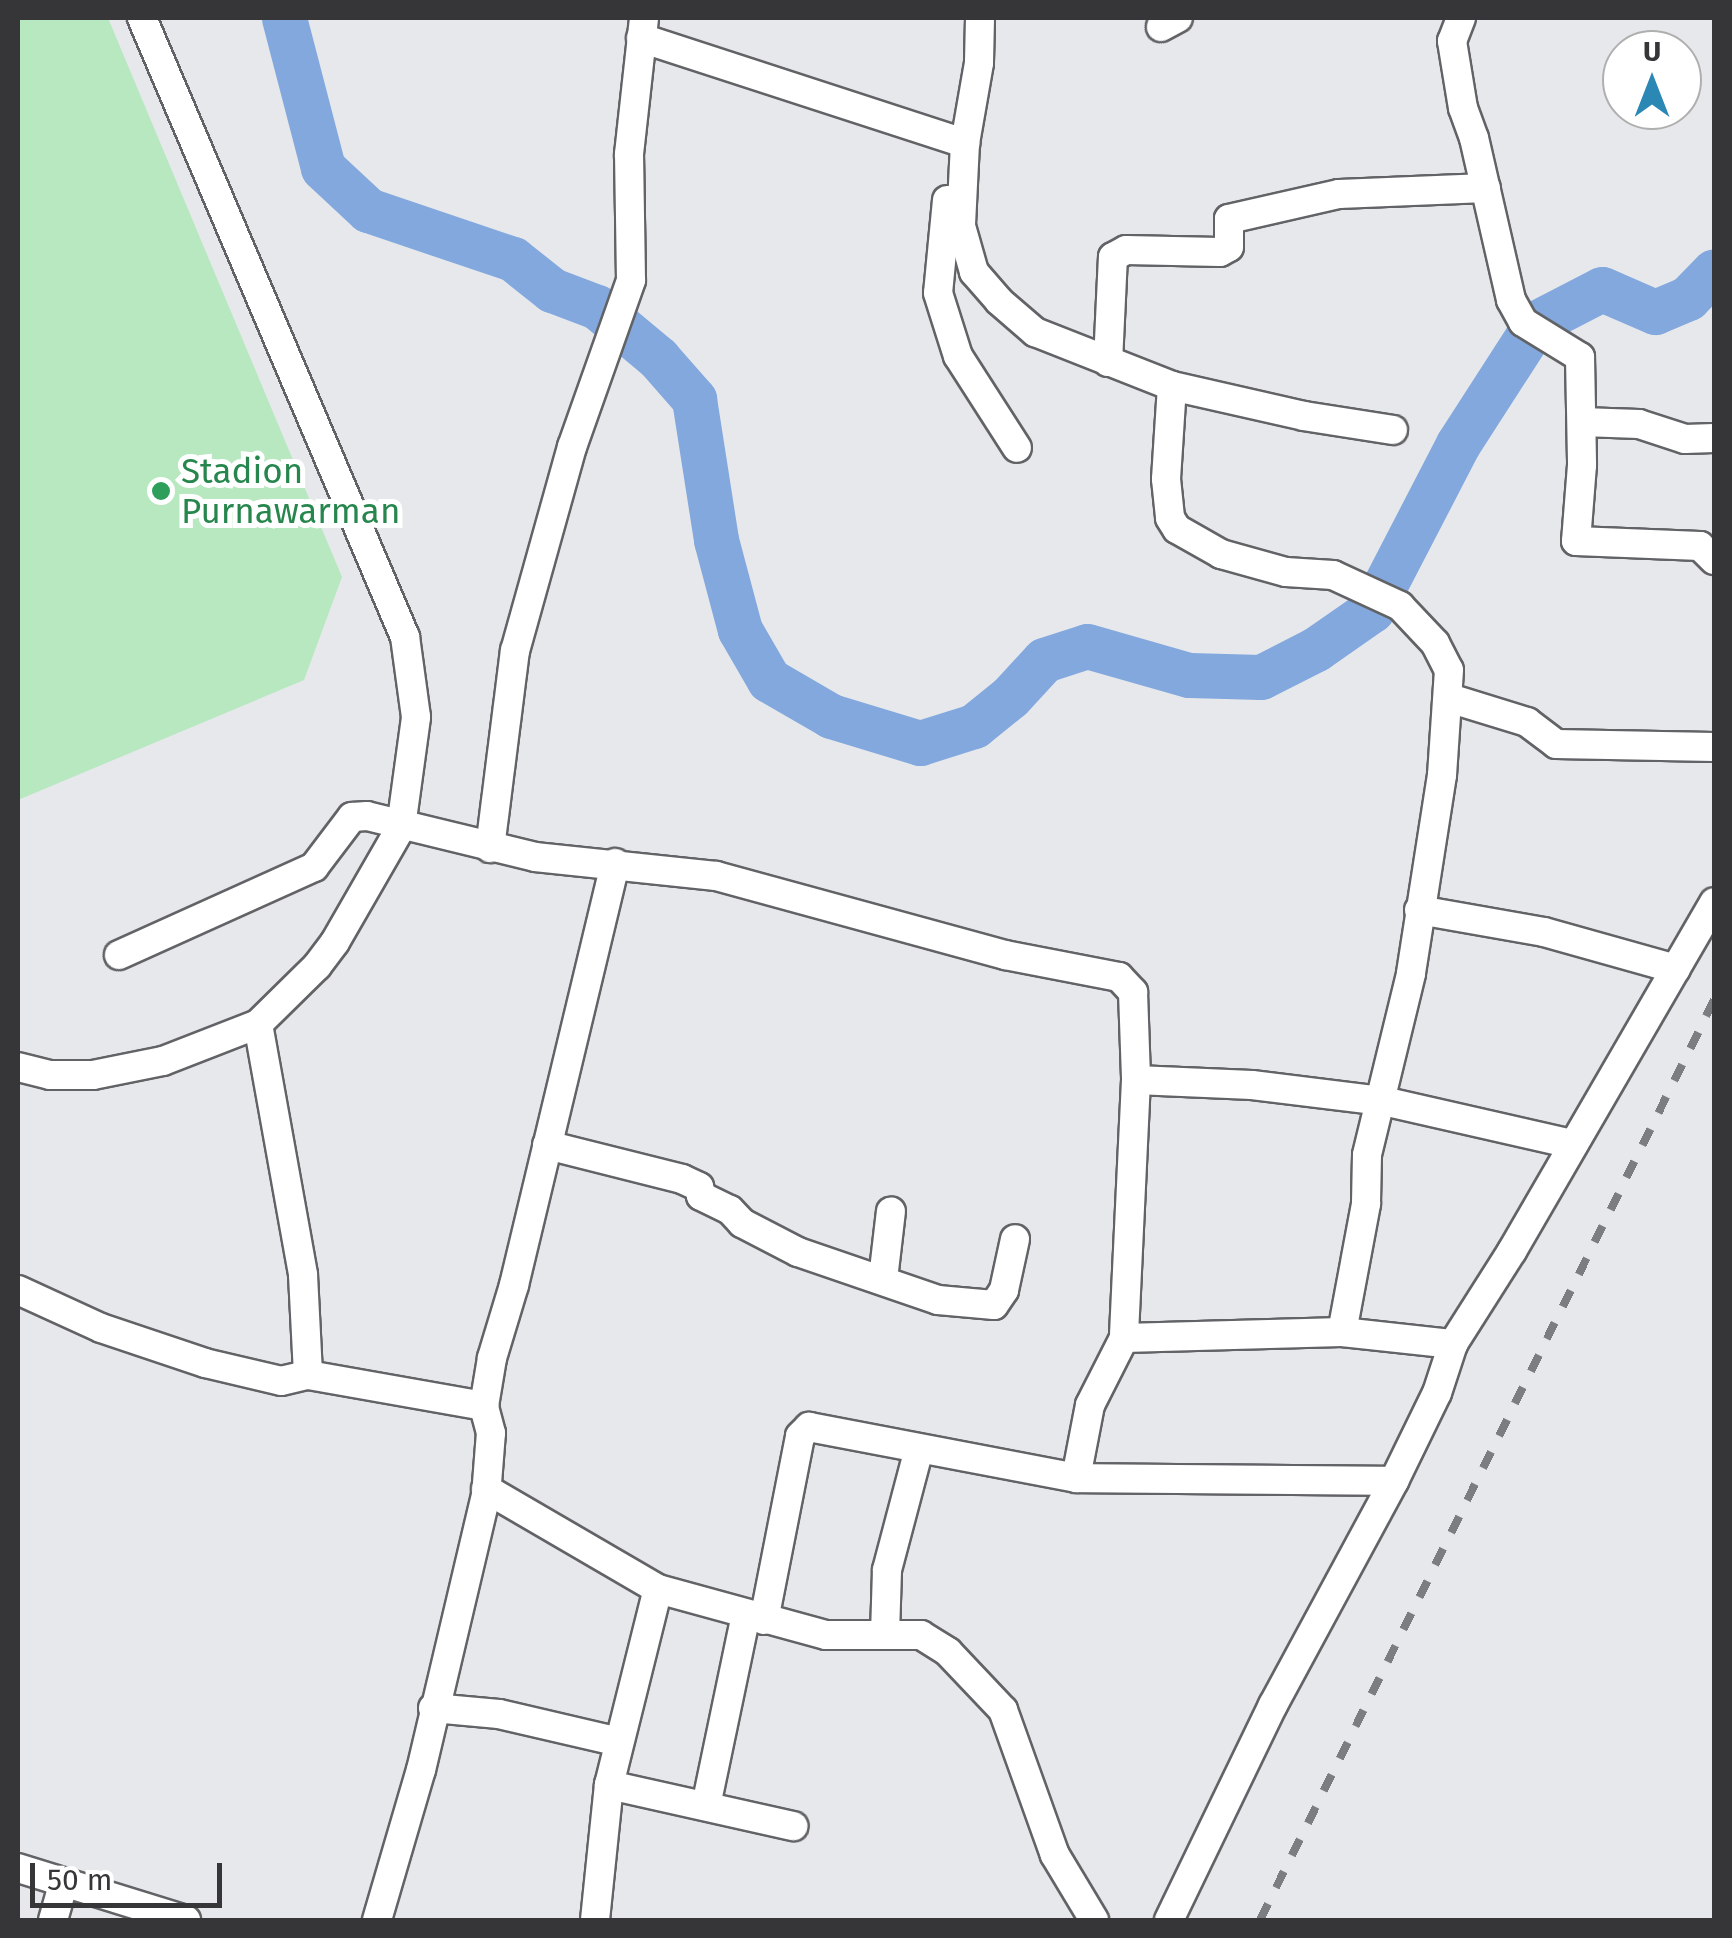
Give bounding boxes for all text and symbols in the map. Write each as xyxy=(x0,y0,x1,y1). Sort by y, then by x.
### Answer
north arrow xyxy=(1602,30,1702,130)
text: U xyxy=(1643,35,1661,68)
place label: Stadion Purnawarman xyxy=(181,450,400,532)
marker: Stadion Purnawarman xyxy=(150,480,172,502)
scale bar xyxy=(35,1843,228,1905)
text: 50 m xyxy=(47,1862,112,1898)

